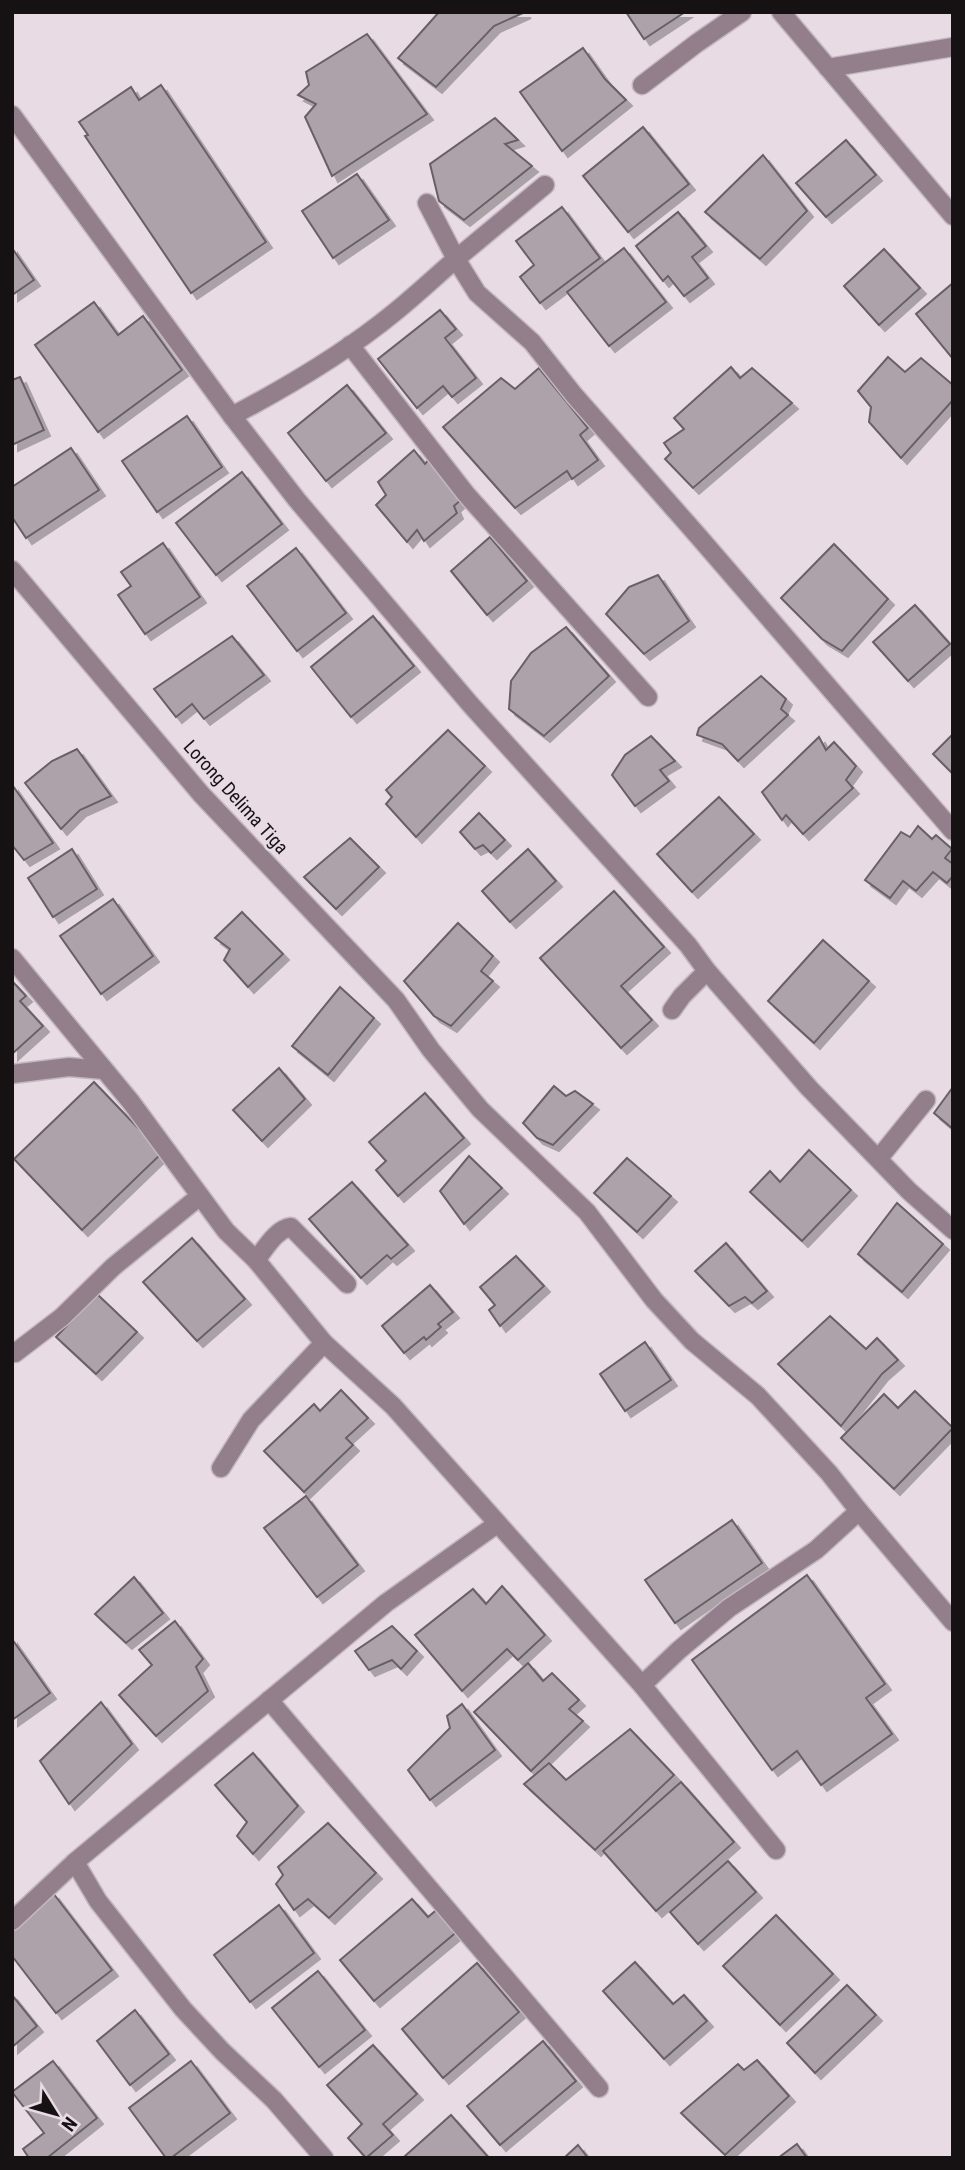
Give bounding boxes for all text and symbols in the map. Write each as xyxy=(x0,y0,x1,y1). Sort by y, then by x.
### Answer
street label: Lorong Delima Tiga xyxy=(179,735,293,859)
north arrow xyxy=(21,2079,91,2149)
text: N xyxy=(56,2112,82,2135)

